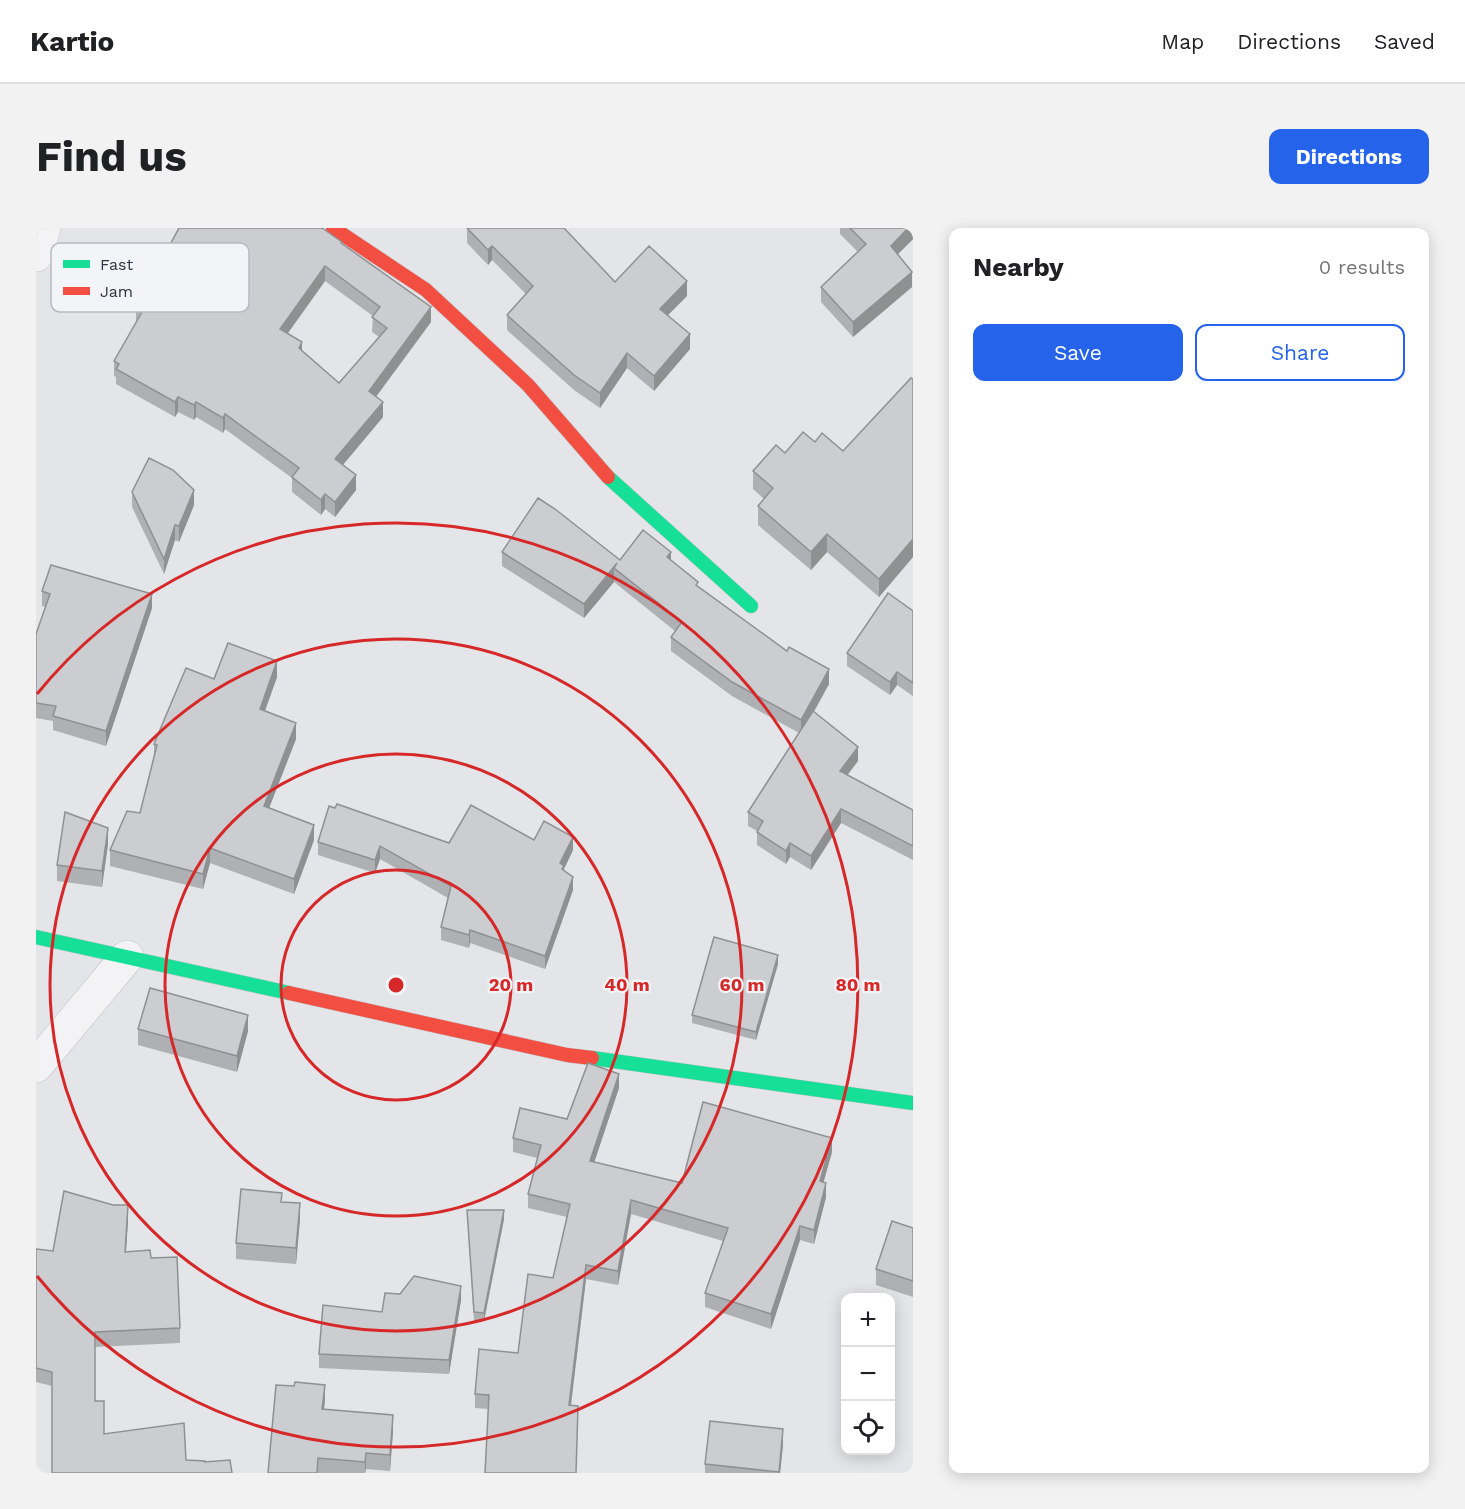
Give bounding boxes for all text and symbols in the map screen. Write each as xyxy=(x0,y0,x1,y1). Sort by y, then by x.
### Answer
text: Kartio xyxy=(30,25,114,58)
text: Map xyxy=(1161,29,1204,54)
text: Directions xyxy=(1237,29,1341,54)
text: Saved xyxy=(1374,29,1435,54)
button: Directions xyxy=(1269,129,1429,184)
text: Find us xyxy=(36,132,187,181)
legend xyxy=(51,243,249,312)
text: Nearby xyxy=(973,252,1064,282)
text: Fast xyxy=(100,255,133,274)
text: 0 results xyxy=(1319,255,1405,279)
text: Jam xyxy=(100,282,133,301)
button: Save xyxy=(973,324,1183,381)
button: Share xyxy=(1195,324,1405,381)
text: 20 m xyxy=(489,974,533,995)
text: 40 m xyxy=(604,974,650,995)
text: 60 m xyxy=(720,974,764,995)
text: 80 m xyxy=(836,974,880,995)
centre of rings xyxy=(386,975,406,995)
map controls xyxy=(841,1293,895,1455)
button: + xyxy=(841,1293,895,1347)
button: − xyxy=(841,1347,895,1401)
button: locate xyxy=(841,1401,895,1455)

